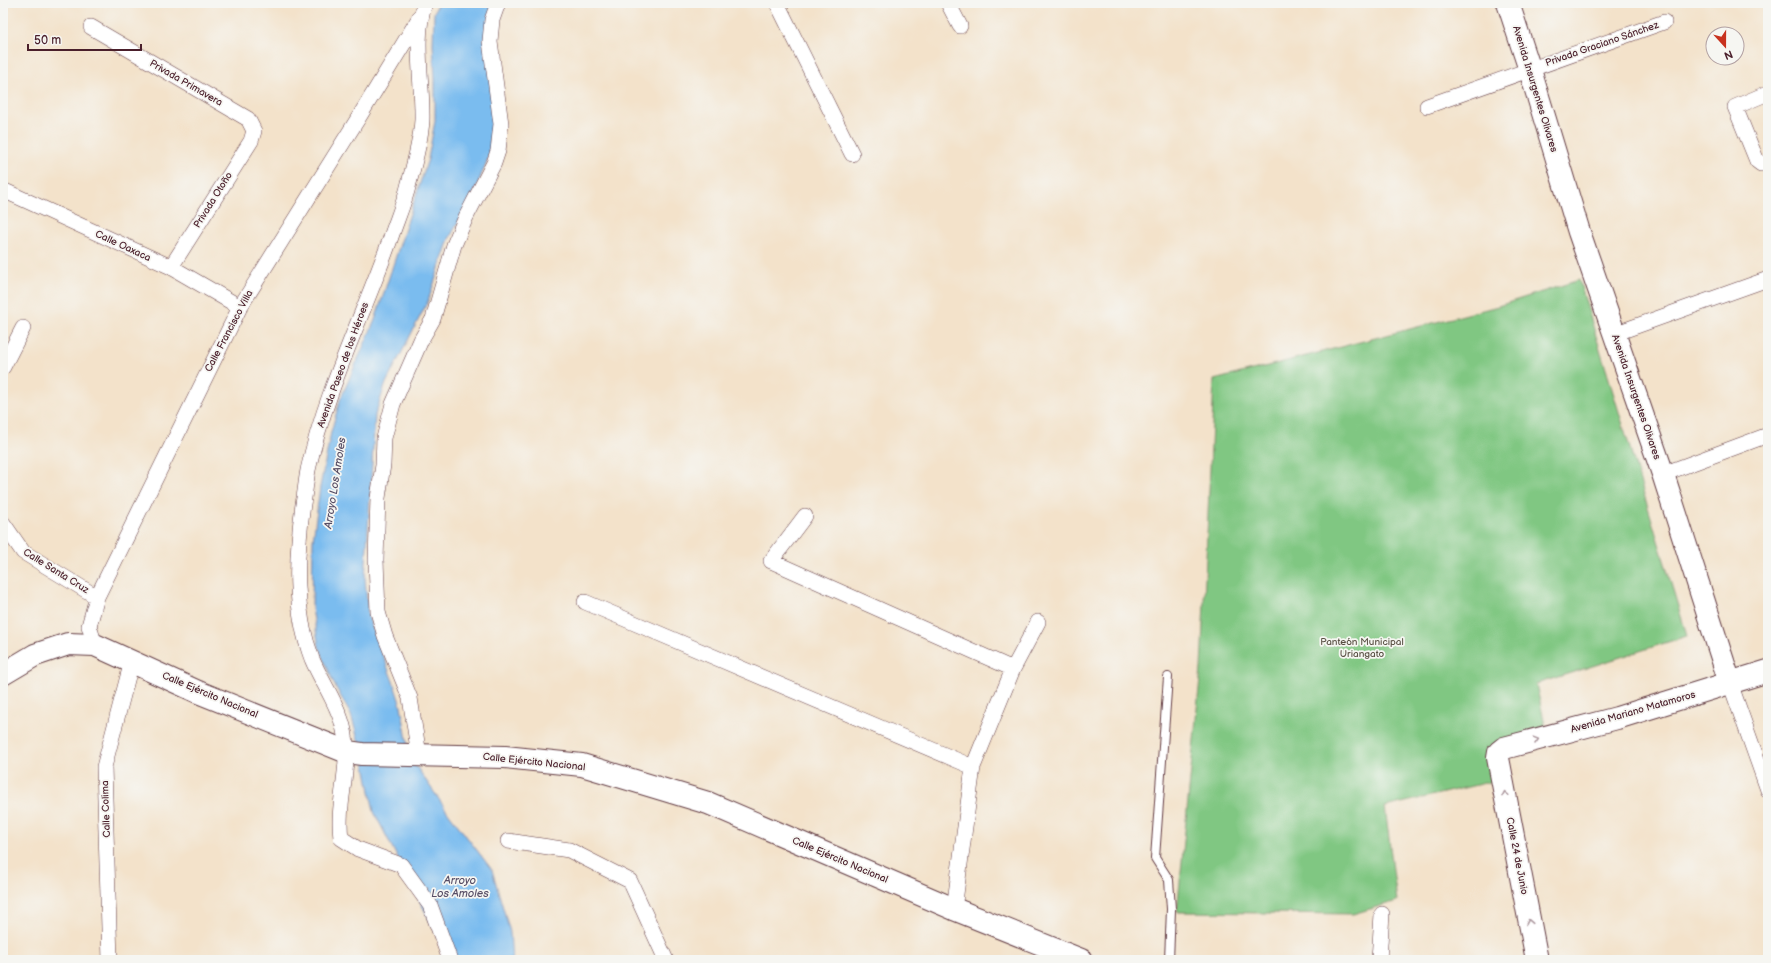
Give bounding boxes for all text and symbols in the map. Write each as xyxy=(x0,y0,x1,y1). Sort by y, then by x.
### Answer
street label: Privada Graciano Sánchez xyxy=(1544,19,1660,69)
street label: Avenida Insurgentes Olivares xyxy=(1510,24,1560,154)
scale bar xyxy=(28,26,141,52)
north arrow xyxy=(1705,26,1745,66)
text: 50 m xyxy=(34,33,61,48)
text: N xyxy=(1722,47,1735,62)
street label: Privada Primavera xyxy=(147,57,225,109)
street label: Privada Otoño xyxy=(191,170,235,230)
street label: Calle Oaxaca xyxy=(93,228,153,264)
street label: Calle Francisco Villa xyxy=(202,288,256,374)
street label: Avenida Paseo de los Héroes xyxy=(315,301,371,429)
street label: Avenida Insurgentes Olivares xyxy=(1609,333,1663,461)
water label: Arroyo Los Amoles xyxy=(321,436,349,531)
street label: Calle Santa Cruz xyxy=(21,546,91,596)
park label: Panteón Municipal Uriangato xyxy=(1320,636,1404,660)
street label: Calle Ejército Nacional xyxy=(160,669,260,721)
street label: Avenida Mariano Matamoros xyxy=(1569,688,1697,736)
one-way arrow xyxy=(1532,736,1539,745)
street label: Calle Ejército Nacional xyxy=(482,751,586,773)
street label: Calle Colima xyxy=(99,780,113,838)
one-way arrow xyxy=(1501,791,1510,797)
street label: Calle 24 de Junio xyxy=(1504,816,1530,896)
street label: Calle Ejército Nacional xyxy=(790,834,890,886)
water label: Arroyo Los Amoles xyxy=(431,874,489,900)
one-way arrow xyxy=(1526,919,1534,925)

